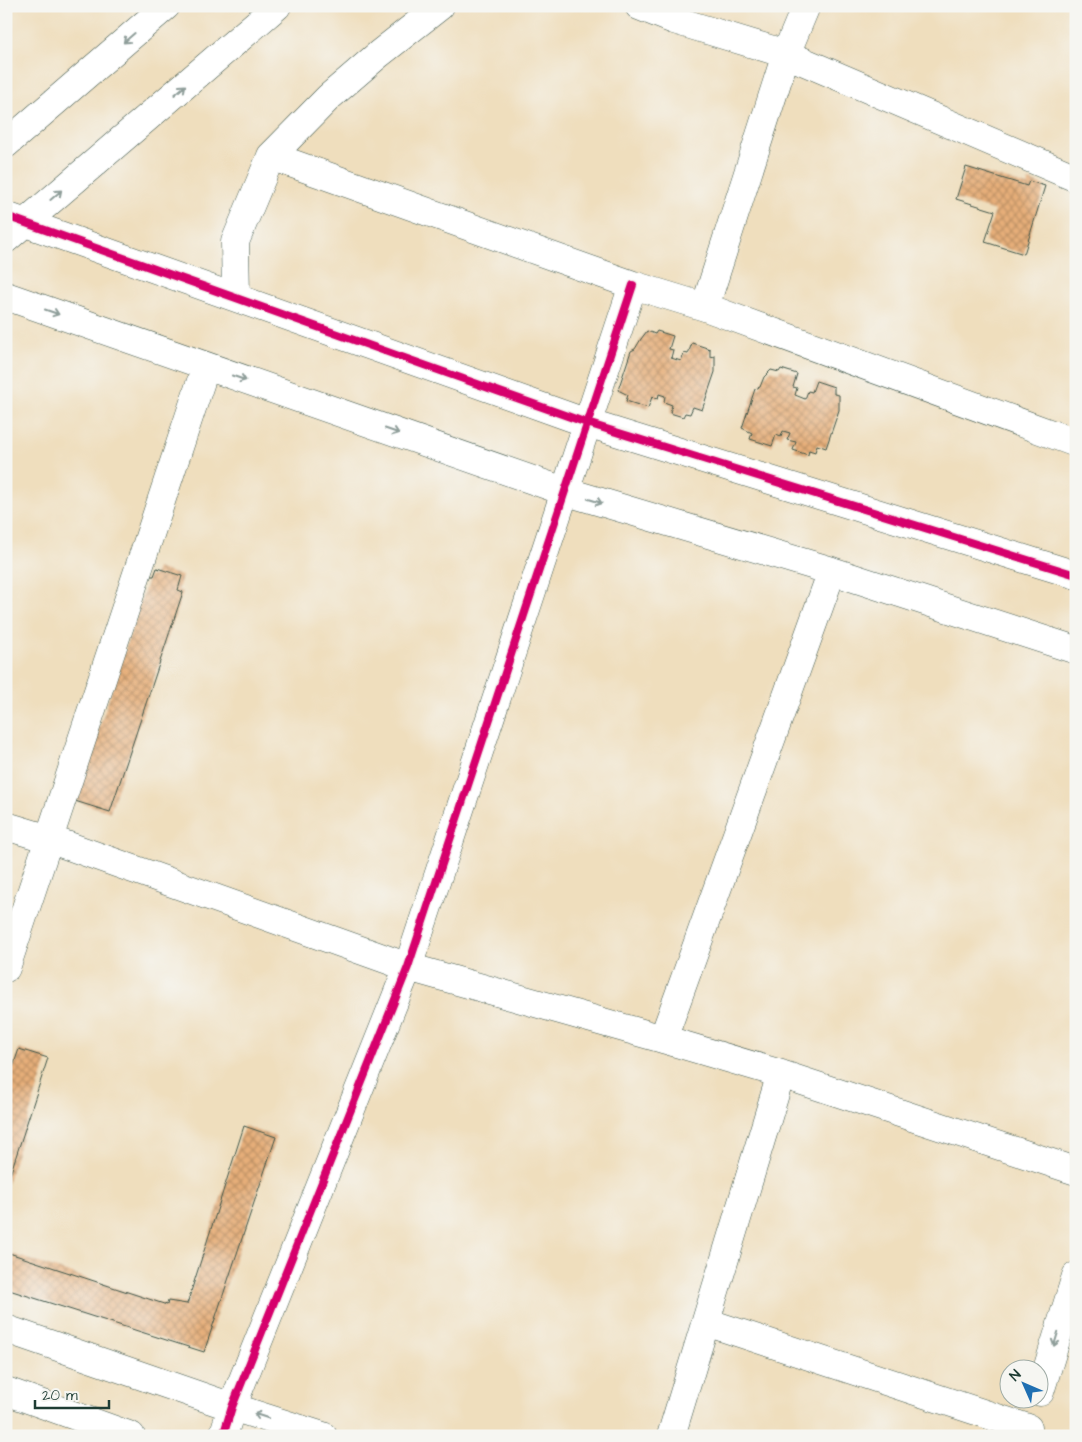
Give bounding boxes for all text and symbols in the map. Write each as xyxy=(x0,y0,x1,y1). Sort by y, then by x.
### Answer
one-way arrow xyxy=(123,32,136,43)
one-way arrow xyxy=(173,84,186,95)
one-way arrow xyxy=(49,190,62,201)
one-way arrow xyxy=(44,308,59,317)
one-way arrow xyxy=(230,373,246,383)
one-way arrow xyxy=(384,427,399,436)
one-way arrow xyxy=(587,496,603,506)
one-way arrow xyxy=(1051,1330,1060,1346)
north arrow xyxy=(1000,1360,1050,1410)
text: N xyxy=(1005,1365,1026,1386)
scale bar xyxy=(35,1377,109,1409)
text: 20 m xyxy=(42,1385,78,1406)
one-way arrow xyxy=(253,1411,269,1420)

